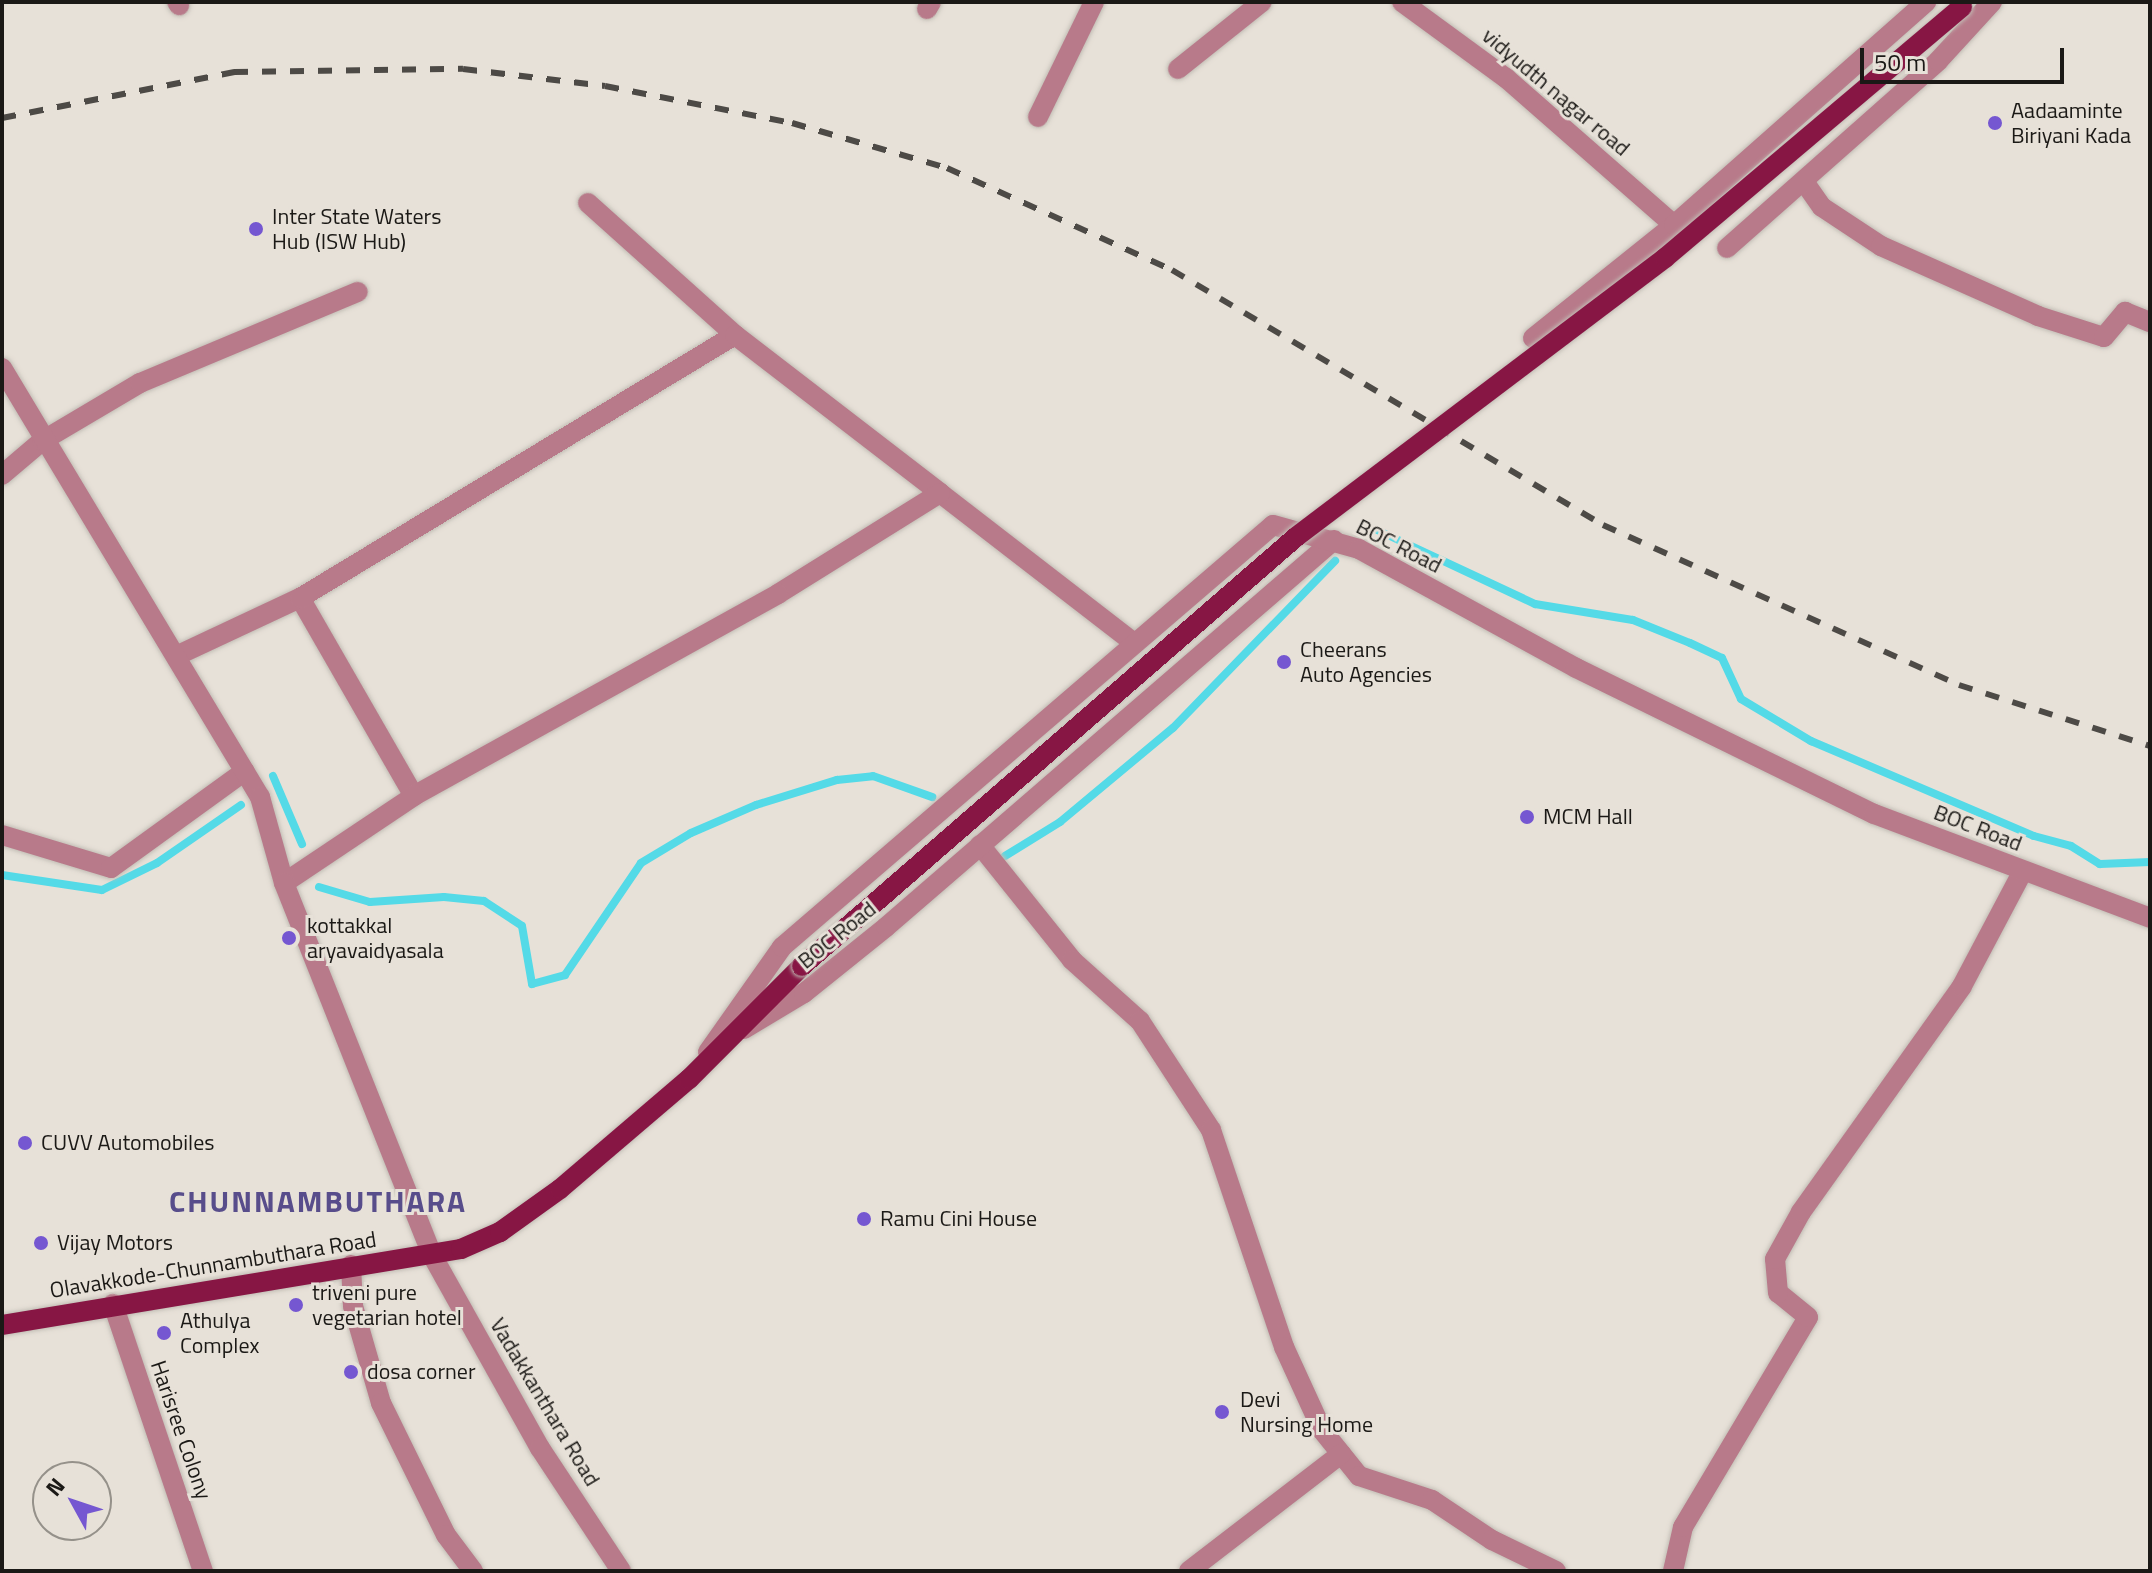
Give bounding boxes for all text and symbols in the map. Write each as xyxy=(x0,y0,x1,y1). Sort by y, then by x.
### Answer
street label: vidyudth nagar road xyxy=(1477,23,1635,161)
scale bar xyxy=(1864,32,2068,82)
text: 50 m xyxy=(1874,44,1926,80)
place label: Aadaaminte Biriyani Kada xyxy=(2011,97,2131,148)
marker: Aadaaminte Biriyani Kada xyxy=(1986,114,2004,132)
place label: Inter State Waters Hub (ISW Hub) xyxy=(272,203,441,254)
marker: Inter State Waters Hub (ISW Hub) xyxy=(247,220,265,238)
street label: BOC Road xyxy=(1352,513,1446,579)
place label: Cheerans Auto Agencies xyxy=(1300,636,1432,688)
marker: Cheerans Auto Agencies xyxy=(1275,653,1293,671)
street label: BOC Road xyxy=(1930,799,2026,857)
place label: MCM Hall xyxy=(1543,804,1633,830)
marker: MCM Hall xyxy=(1518,808,1536,826)
street label: BOC Road xyxy=(793,896,881,974)
place label: kottakkal aryavaidyasala xyxy=(307,912,444,964)
marker: kottakkal aryavaidyasala xyxy=(278,927,300,949)
place label: CUVV Automobiles xyxy=(41,1130,215,1156)
marker: CUVV Automobiles xyxy=(16,1134,34,1152)
district label: CHUNNAMBUTHARA xyxy=(169,1183,467,1219)
place label: Ramu Cini House xyxy=(880,1206,1037,1232)
marker: Ramu Cini House xyxy=(855,1210,873,1228)
street label: Olavakkode-Chunnambuthara Road xyxy=(48,1226,378,1304)
place label: Vijay Motors xyxy=(57,1230,173,1256)
marker: Vijay Motors xyxy=(32,1234,50,1252)
place label: triveni pure vegetarian hotel xyxy=(312,1279,462,1330)
marker: triveni pure vegetarian hotel xyxy=(287,1296,305,1314)
place label: Athulya Complex xyxy=(180,1307,259,1358)
street label: Vadakkanthara Road xyxy=(484,1313,606,1491)
marker: Athulya Complex xyxy=(155,1324,173,1342)
street label: Harisree Colony xyxy=(145,1357,217,1503)
place label: dosa corner xyxy=(367,1359,476,1385)
marker: dosa corner xyxy=(342,1363,360,1381)
place label: Devi Nursing Home xyxy=(1240,1386,1373,1438)
marker: Devi Nursing Home xyxy=(1211,1401,1233,1423)
north arrow xyxy=(32,1461,112,1541)
text: N xyxy=(37,1470,73,1504)

